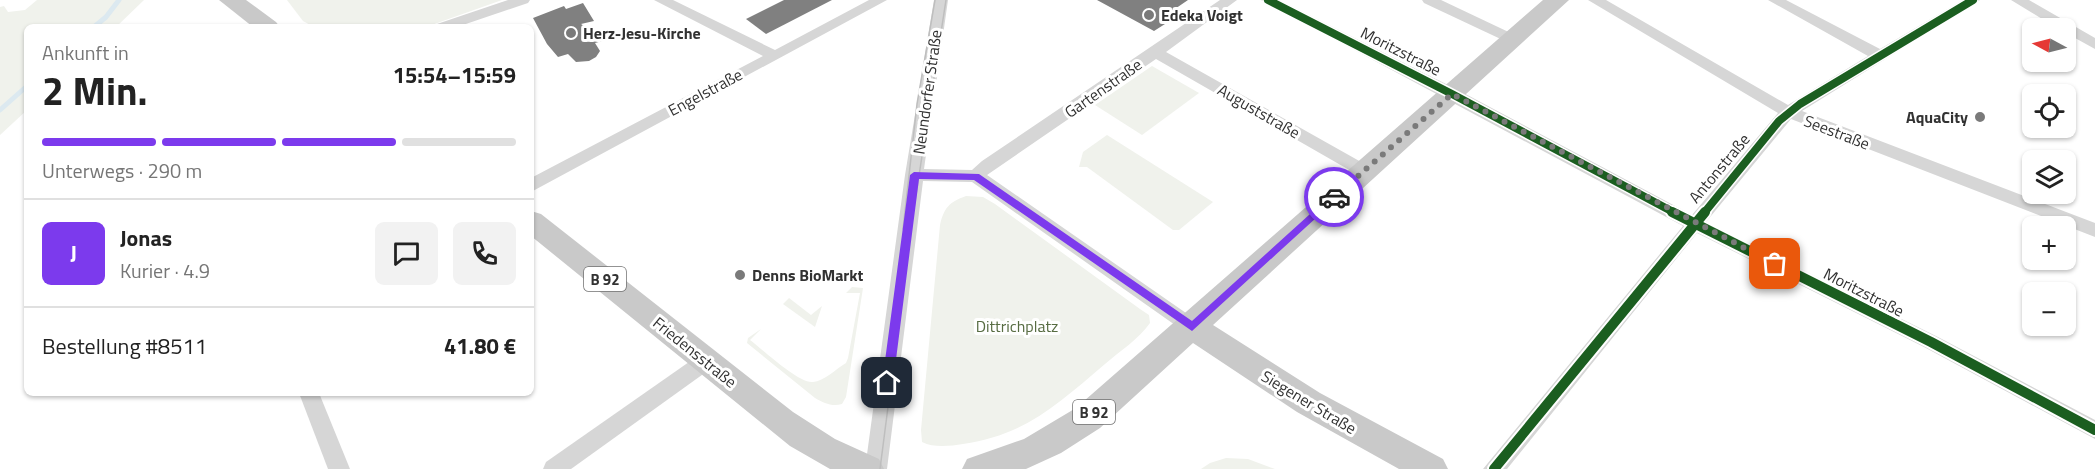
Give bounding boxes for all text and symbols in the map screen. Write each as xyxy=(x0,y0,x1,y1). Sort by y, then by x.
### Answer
place label: Edeka Voigt xyxy=(1161,3,1243,27)
marker: Edeka Voigt xyxy=(1142,8,1156,22)
north arrow xyxy=(2022,18,2076,72)
map controls xyxy=(2022,18,2076,336)
street label: Moritzstraße xyxy=(1357,20,1445,82)
place label: Herz-Jesu-Kirche xyxy=(583,21,701,45)
marker: Herz-Jesu-Kirche xyxy=(564,26,578,40)
street label: Neundorfer Straße xyxy=(906,28,948,156)
text: Ankunft in xyxy=(42,37,129,68)
street label: Gartenstraße xyxy=(1059,52,1147,124)
text: 15:54–15:59 xyxy=(393,58,516,92)
text: 2 Min. xyxy=(42,61,148,120)
street label: Engelstraße xyxy=(663,62,747,122)
street label: Auguststraße xyxy=(1213,78,1305,144)
button: locate xyxy=(2022,84,2076,138)
place label: AquaCity xyxy=(1906,105,1968,129)
street label: Seestraße xyxy=(1801,108,1873,156)
marker: AquaCity xyxy=(1973,110,1987,124)
street label: Antonstraße xyxy=(1683,128,1755,208)
button: layers xyxy=(2022,150,2076,204)
text: Unterwegs · 290 m xyxy=(42,155,202,186)
courier xyxy=(1304,167,1364,227)
icon: car xyxy=(1318,181,1351,214)
button: + xyxy=(2022,216,2076,270)
text: Jonas xyxy=(120,221,172,255)
button: chat xyxy=(375,222,438,285)
button: phone xyxy=(453,222,516,285)
text: J xyxy=(70,236,77,270)
pin xyxy=(1749,238,1800,289)
icon: bag xyxy=(1758,247,1791,280)
text: Kurier · 4.9 xyxy=(120,255,210,286)
street label: Moritzstraße xyxy=(1820,261,1908,323)
place label: Denns BioMarkt xyxy=(752,263,864,287)
road number: B 92 xyxy=(584,267,626,291)
marker: Denns BioMarkt xyxy=(733,268,747,282)
button: − xyxy=(2022,282,2076,336)
street label: Friedensstraße xyxy=(648,311,742,393)
park label: Dittrichplatz xyxy=(976,314,1058,338)
text: Bestellung #8511 xyxy=(42,329,207,363)
text: 41.80 € xyxy=(444,329,516,363)
pin xyxy=(861,357,912,408)
street label: Siegener Straße xyxy=(1257,364,1361,440)
icon: home xyxy=(870,366,903,399)
road number: B 92 xyxy=(1073,400,1115,424)

